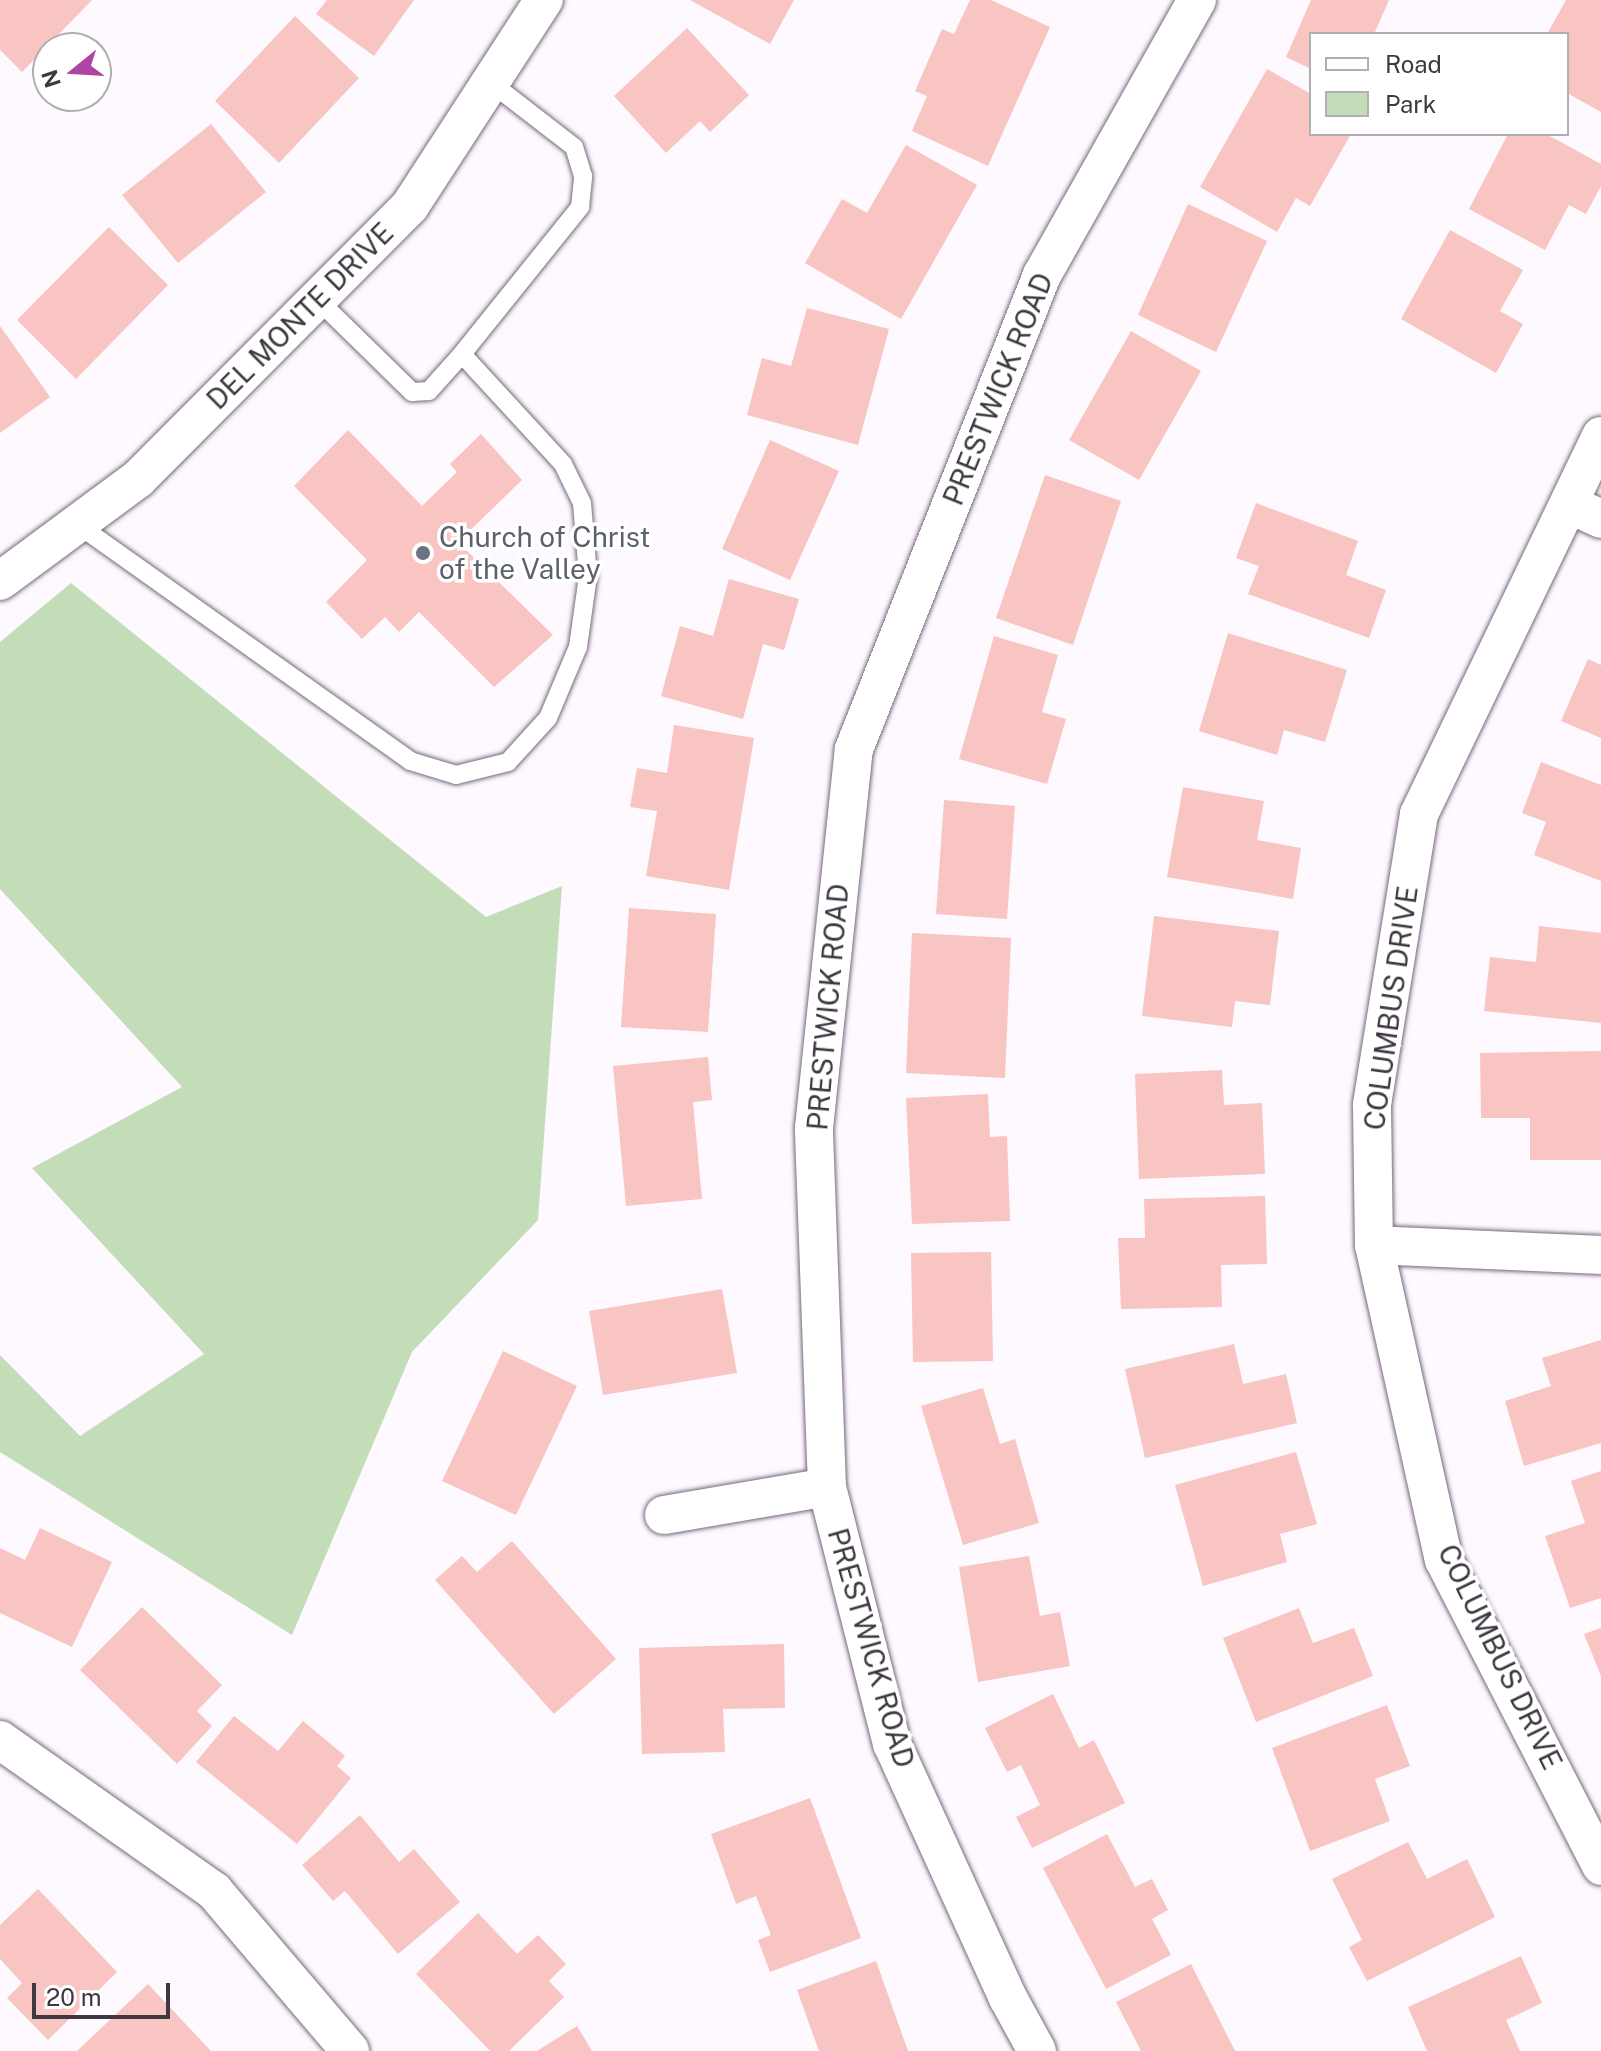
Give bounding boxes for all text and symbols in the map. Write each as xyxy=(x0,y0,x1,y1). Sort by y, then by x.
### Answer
north arrow xyxy=(32,32,112,112)
legend xyxy=(1309,32,1569,136)
text: Road xyxy=(1385,50,1442,78)
text: N xyxy=(36,67,66,91)
text: Park xyxy=(1385,90,1436,118)
street label: DEL MONTE DRIVE xyxy=(200,216,400,416)
street label: PRESTWICK ROAD xyxy=(936,268,1060,510)
place label: Church of Christ of the Valley xyxy=(439,520,651,586)
marker: Church of Christ of the Valley xyxy=(414,544,432,562)
street label: PRESTWICK ROAD xyxy=(800,882,856,1132)
street label: COLUMBUS DRIVE xyxy=(1357,884,1425,1132)
street label: PRESTWICK ROAD xyxy=(821,1524,921,1772)
street label: COLUMBUS DRIVE xyxy=(1431,1539,1569,1775)
scale bar xyxy=(36,1967,174,2017)
text: 20 m xyxy=(46,1983,102,2011)

